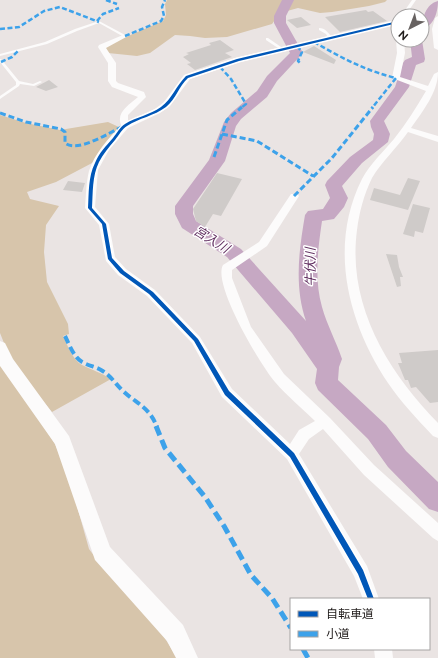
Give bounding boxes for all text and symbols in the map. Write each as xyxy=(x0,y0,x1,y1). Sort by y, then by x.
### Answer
north arrow xyxy=(390,8,430,48)
text: N xyxy=(396,27,411,43)
water label: 宮入川 xyxy=(191,223,234,257)
water label: 牛伏川 xyxy=(303,245,318,287)
legend xyxy=(290,598,430,650)
text: 自転車道 xyxy=(326,607,374,621)
text: 小道 xyxy=(326,627,350,641)

